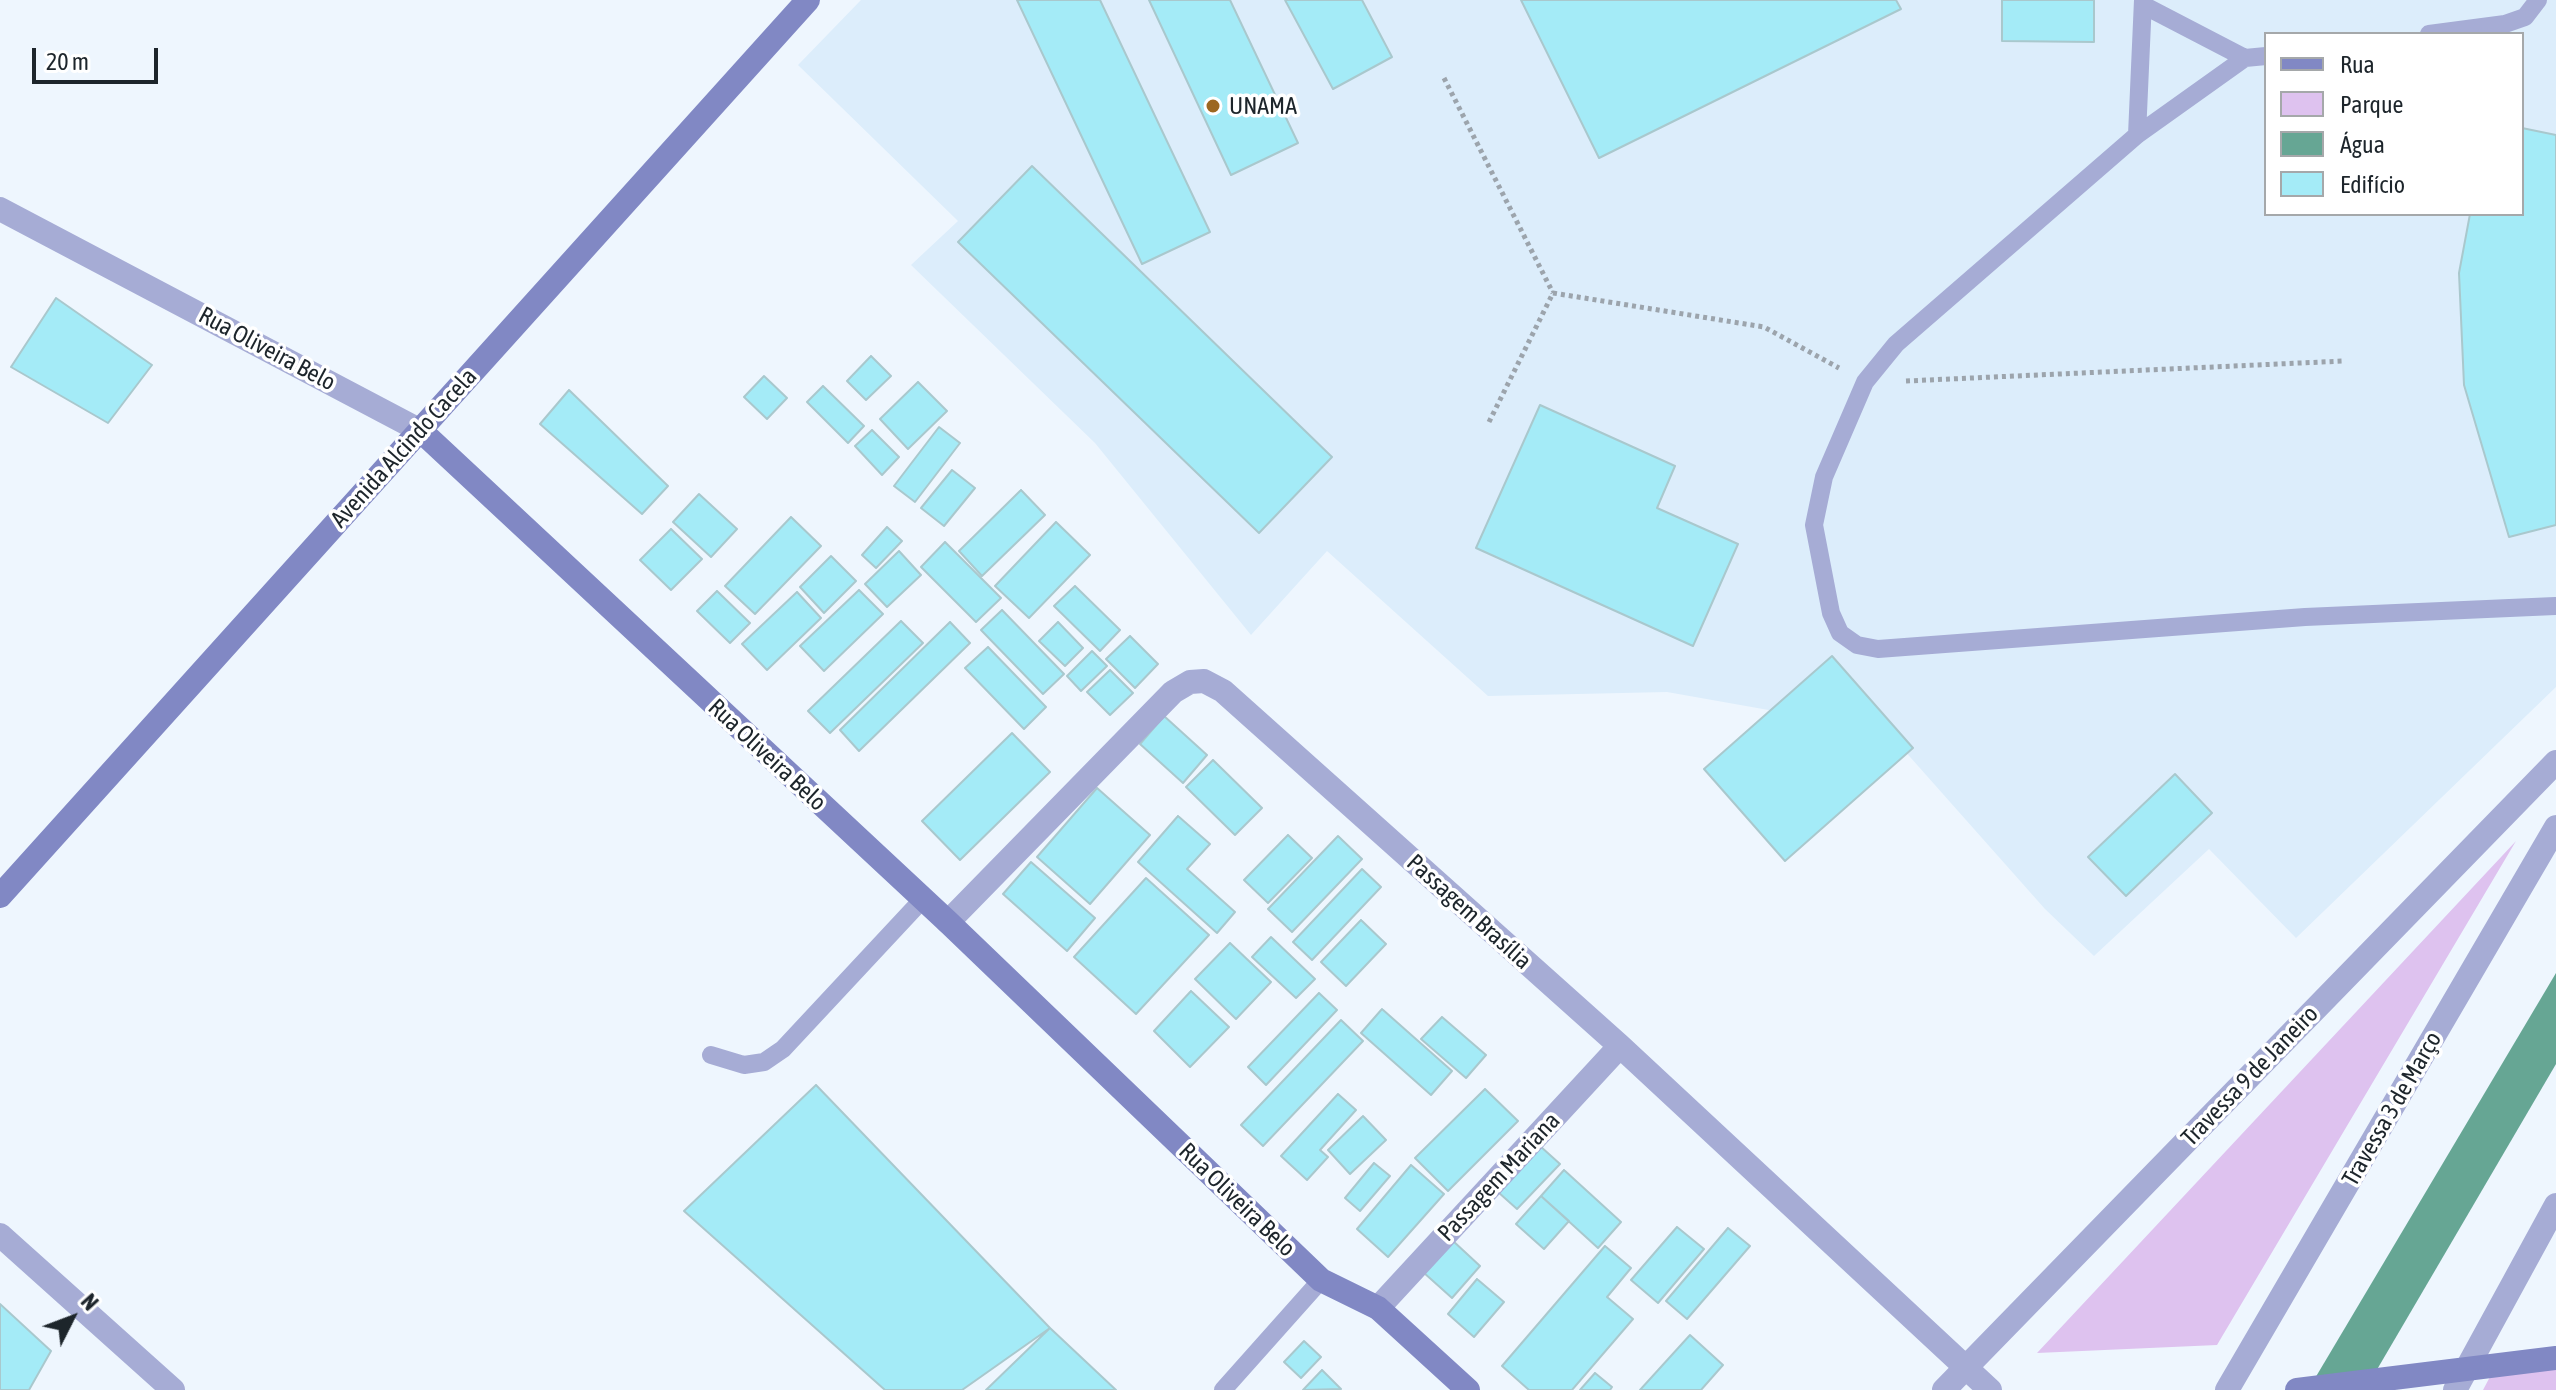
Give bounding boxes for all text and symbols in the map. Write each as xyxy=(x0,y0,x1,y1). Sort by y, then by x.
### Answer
scale bar xyxy=(36,32,162,82)
legend xyxy=(2264,32,2524,216)
text: 20 m xyxy=(46,48,89,75)
text: Rua xyxy=(2340,51,2375,78)
text: Parque xyxy=(2340,91,2403,118)
place label: UNAMA xyxy=(1229,92,1297,120)
marker: UNAMA xyxy=(1204,97,1222,115)
text: Água xyxy=(2340,131,2385,158)
text: Edifício xyxy=(2340,171,2405,198)
street label: Rua Oliveira Belo xyxy=(194,301,340,397)
street label: Avenida Alcindo Cacela xyxy=(325,362,483,534)
street label: Rua Oliveira Belo xyxy=(702,693,832,817)
street label: Passagem Brasília xyxy=(1401,848,1537,976)
street label: Travessa 9 de Janeiro xyxy=(2176,1000,2324,1152)
street label: Travessa 3 de Março xyxy=(2336,1027,2448,1191)
street label: Passagem Mariana xyxy=(1432,1107,1566,1247)
street label: Rua Oliveira Belo xyxy=(1173,1137,1301,1263)
north arrow xyxy=(32,1278,112,1358)
text: N xyxy=(76,1288,104,1315)

